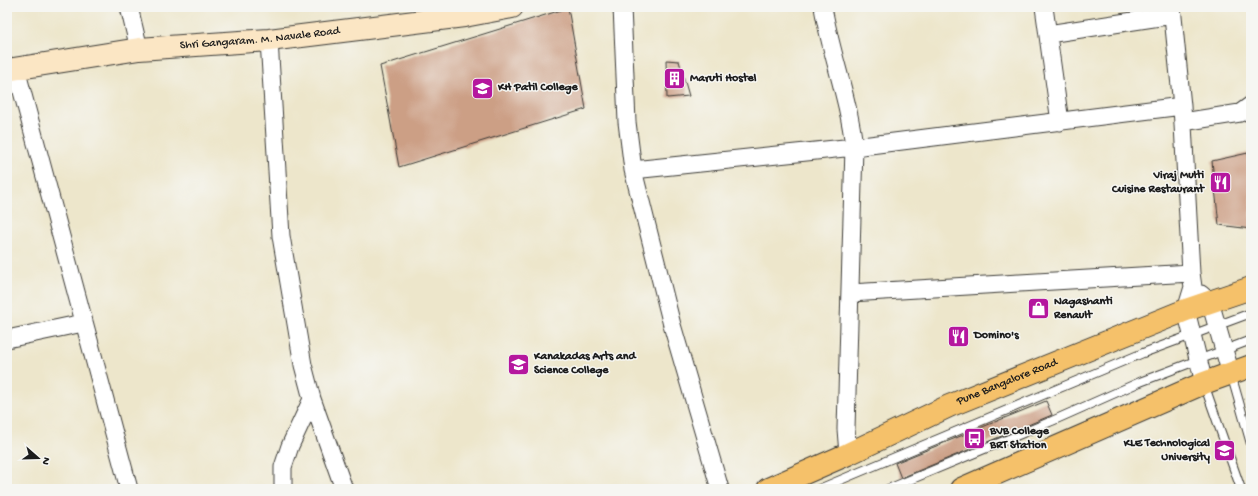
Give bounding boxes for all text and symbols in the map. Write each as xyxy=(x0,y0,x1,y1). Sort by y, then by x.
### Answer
street label: Shri Gangaram. M. Navale Road xyxy=(179,24,342,53)
building icon: Maruti Hostel xyxy=(662,66,688,92)
place label: Maruti Hostel xyxy=(690,72,757,86)
school or university icon: KH Patil College xyxy=(470,75,496,101)
place label: KH Patil College xyxy=(497,81,579,95)
place label: Viraj Multi Cuisine Restaurant xyxy=(1111,169,1205,197)
restaurant icon: Viraj Multi Cuisine Restaurant xyxy=(1207,170,1233,196)
place label: Nagashanti Renault xyxy=(1053,295,1113,323)
shop icon: Nagashanti Renault xyxy=(1025,296,1051,322)
restaurant icon: Domino's xyxy=(946,323,972,349)
place label: Domino's xyxy=(973,329,1019,343)
place label: Kanakadas Arts and Science College xyxy=(533,350,637,378)
school or university icon: Kanakadas Arts and Science College xyxy=(505,351,531,377)
street label: Pune Bangalore Road xyxy=(954,355,1061,409)
place label: BVB College BRT Station xyxy=(989,425,1050,453)
bus stop icon: BVB College BRT Station xyxy=(962,426,988,452)
place label: KLE Technological University xyxy=(1123,437,1210,465)
north arrow xyxy=(18,438,58,478)
school or university icon: KLE Technological University xyxy=(1212,438,1238,464)
text: N xyxy=(39,455,52,466)

